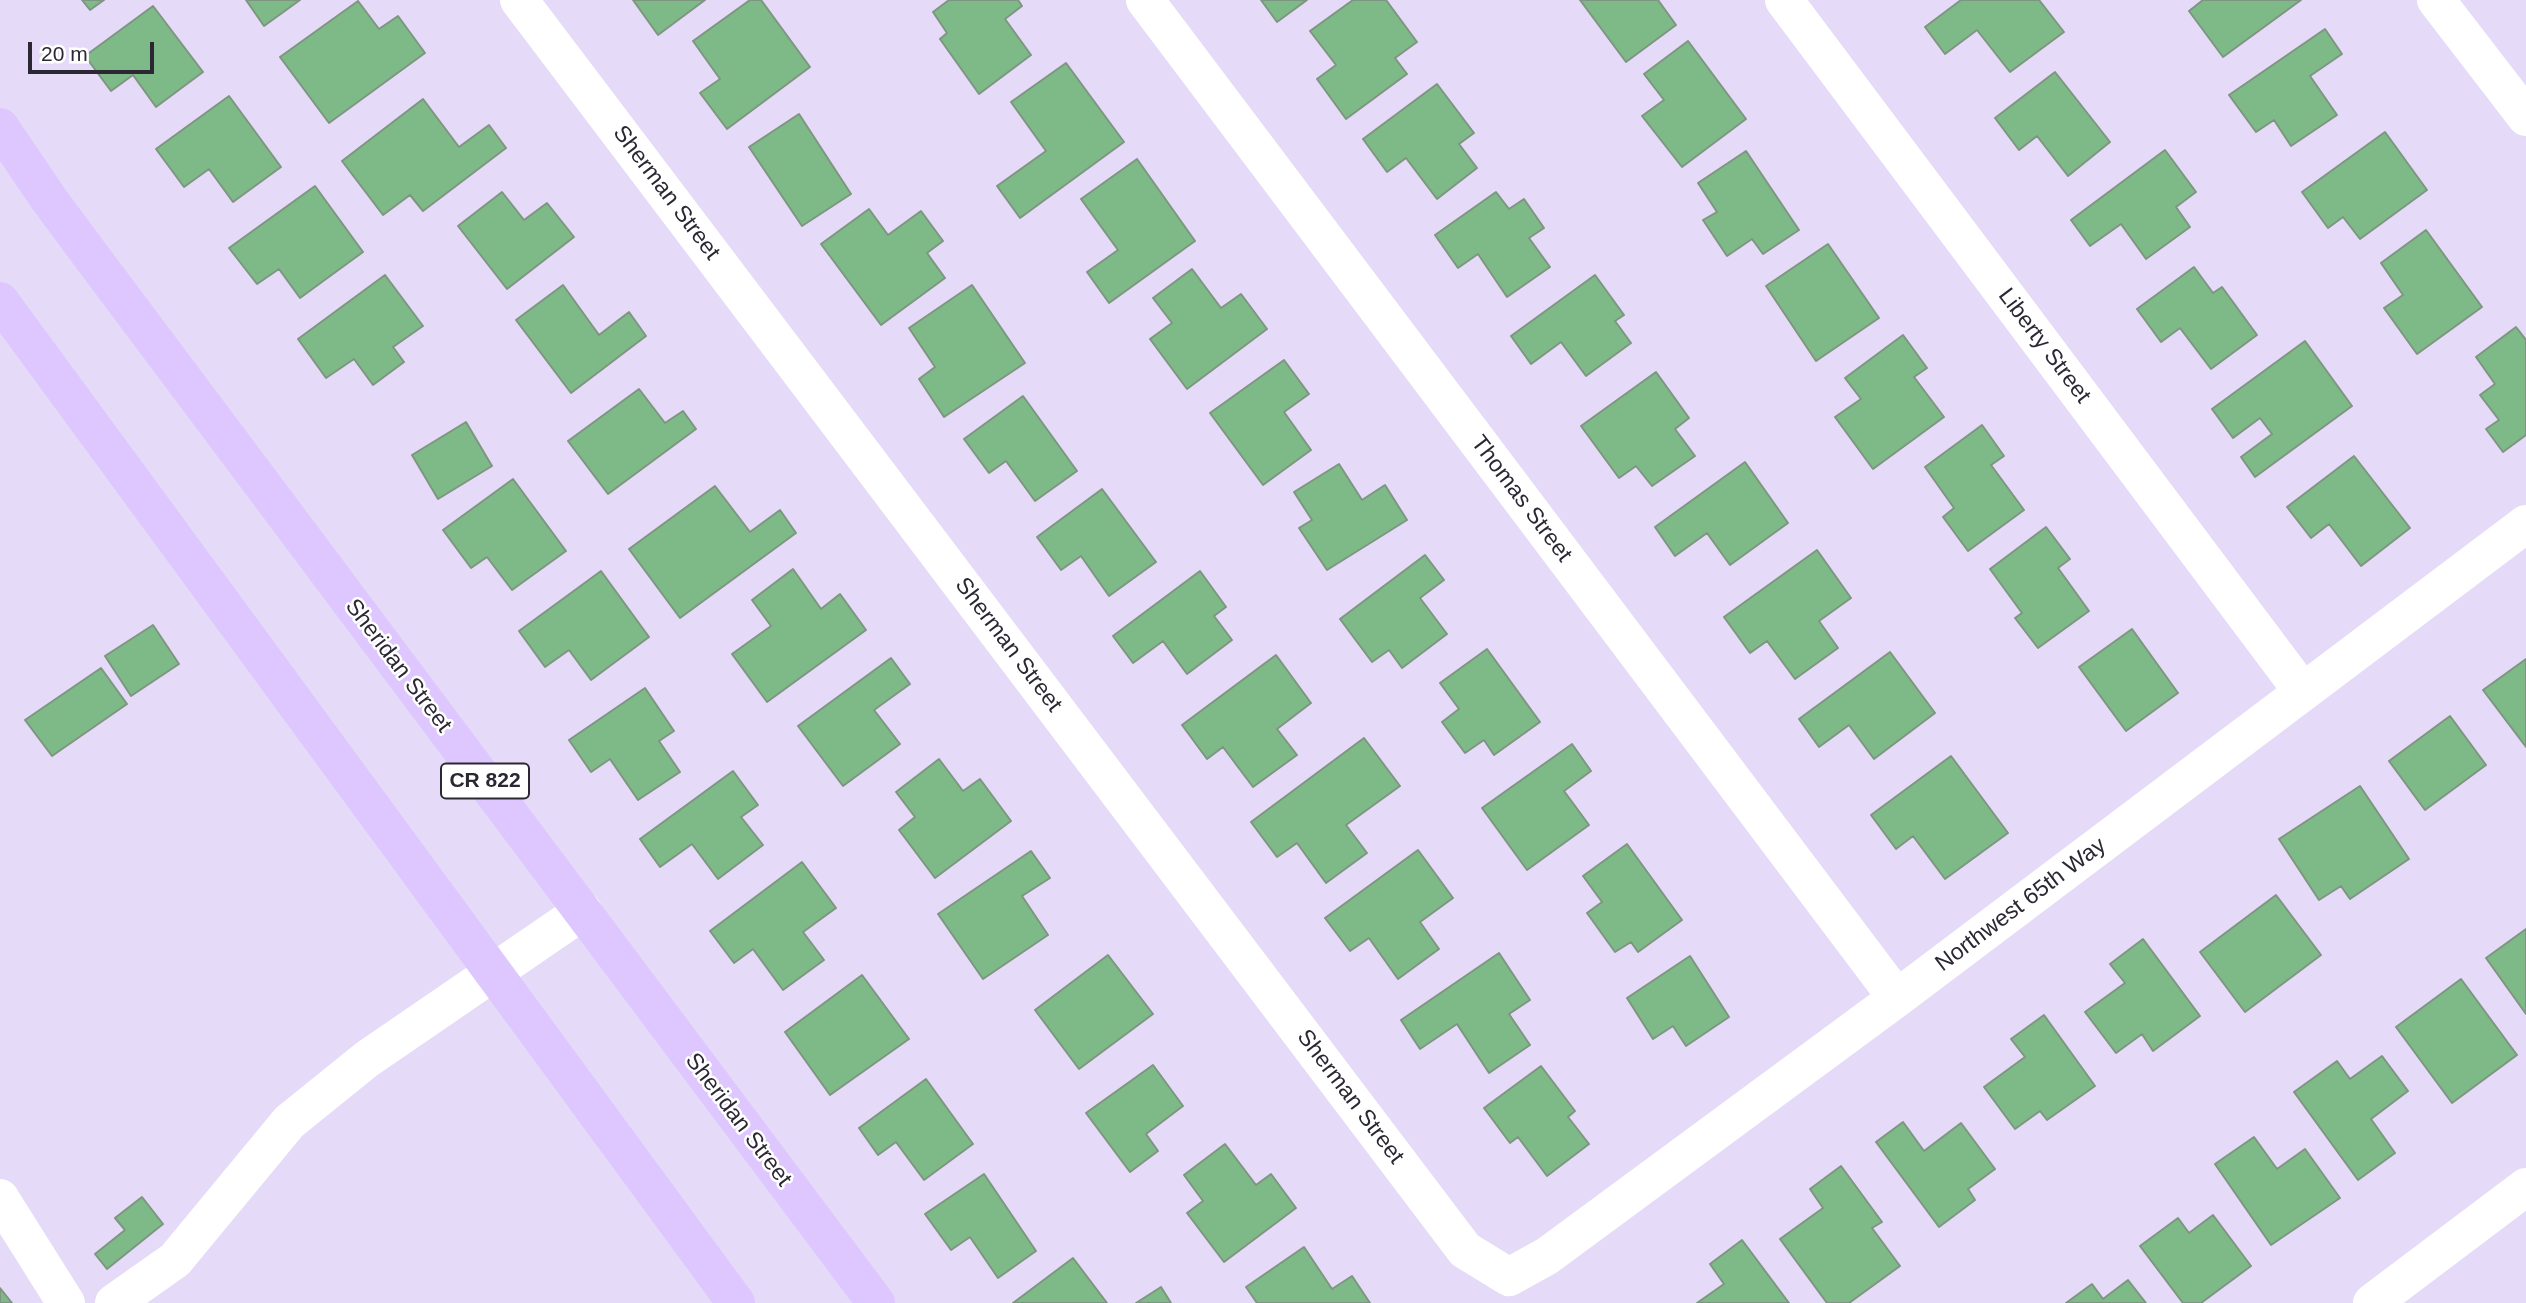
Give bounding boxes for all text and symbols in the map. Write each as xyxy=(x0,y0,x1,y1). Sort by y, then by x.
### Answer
scale bar xyxy=(32,28,158,72)
text: 20 m xyxy=(41,42,88,65)
street label: Sherman Street xyxy=(607,120,725,266)
street label: Liberty Street xyxy=(1992,283,2096,409)
street label: Thomas Street xyxy=(1465,430,1577,568)
street label: Sherman Street xyxy=(949,572,1067,718)
street label: Sheridan Street xyxy=(339,594,457,738)
road number: CR 822 xyxy=(441,764,529,798)
street label: Northwest 65th Way xyxy=(1930,832,2112,978)
street label: Sherman Street xyxy=(1291,1024,1409,1170)
street label: Sheridan Street xyxy=(679,1048,797,1192)

